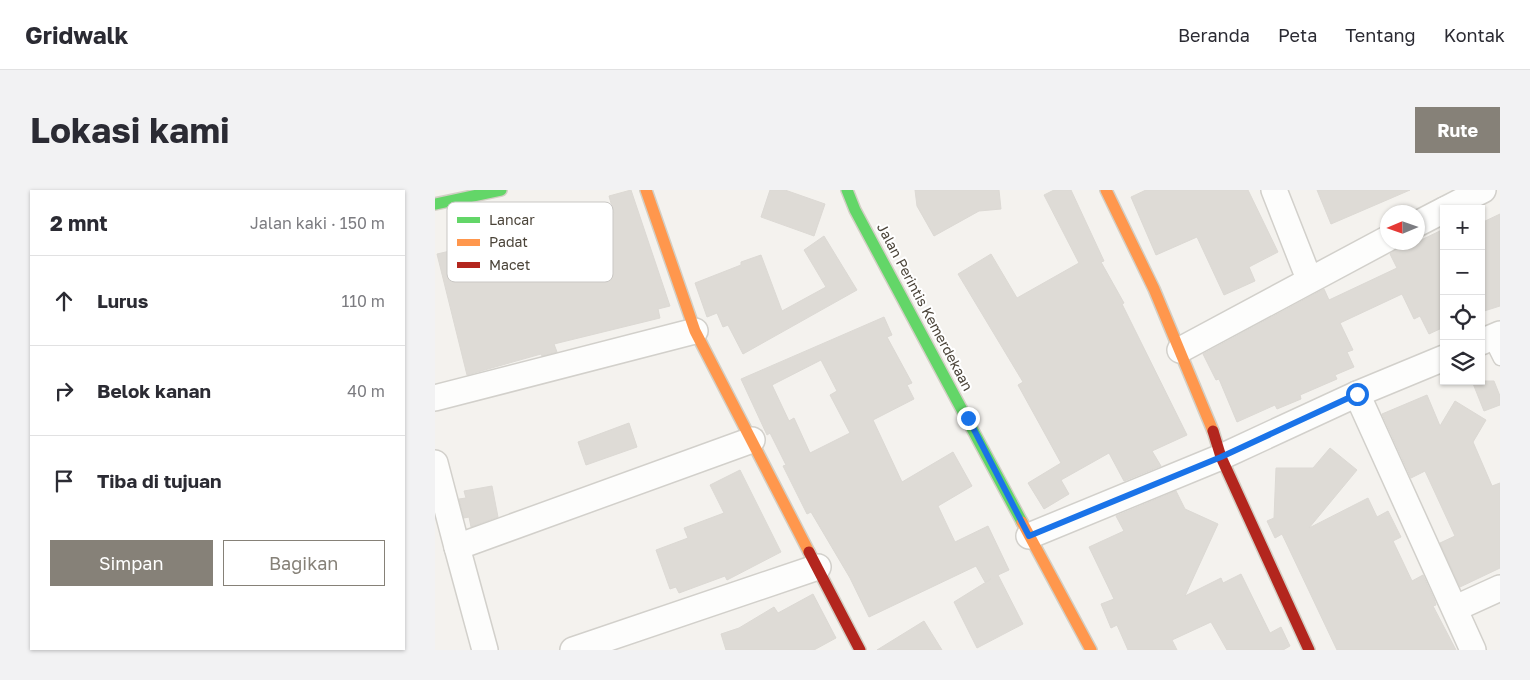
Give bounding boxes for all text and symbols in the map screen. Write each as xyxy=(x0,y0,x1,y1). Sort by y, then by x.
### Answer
text: Gridwalk xyxy=(25,20,129,49)
text: Beranda xyxy=(1178,24,1250,46)
text: Peta xyxy=(1278,24,1317,46)
text: Tentang xyxy=(1345,24,1416,46)
text: Kontak xyxy=(1444,24,1505,46)
button: Rute xyxy=(1415,107,1500,153)
text: Lokasi kami xyxy=(30,109,230,151)
legend xyxy=(447,202,613,282)
north arrow xyxy=(1380,205,1425,250)
map controls xyxy=(1440,205,1485,385)
button: + xyxy=(1440,205,1485,250)
text: 2 mnt xyxy=(50,210,108,236)
text: Lancar xyxy=(489,211,535,228)
text: Jalan kaki · 150 m xyxy=(250,213,385,233)
street label: Jalan Perintis Kemerdekaan xyxy=(874,220,977,394)
text: Padat xyxy=(489,233,528,250)
button: − xyxy=(1440,250,1485,295)
text: Macet xyxy=(489,256,530,273)
icon: ahead xyxy=(50,287,78,315)
text: Lurus xyxy=(97,289,148,312)
text: 110 m xyxy=(341,291,385,311)
button: locate xyxy=(1440,295,1485,340)
button: layers xyxy=(1440,340,1485,385)
icon: right xyxy=(50,377,78,405)
text: Belok kanan xyxy=(97,379,211,402)
text: 40 m xyxy=(347,381,385,401)
route start xyxy=(1346,383,1369,406)
route end xyxy=(957,407,980,430)
icon: arrive xyxy=(50,467,78,495)
text: Tiba di tujuan xyxy=(97,469,222,492)
button: Simpan xyxy=(50,540,213,586)
button: Bagikan xyxy=(223,540,385,586)

